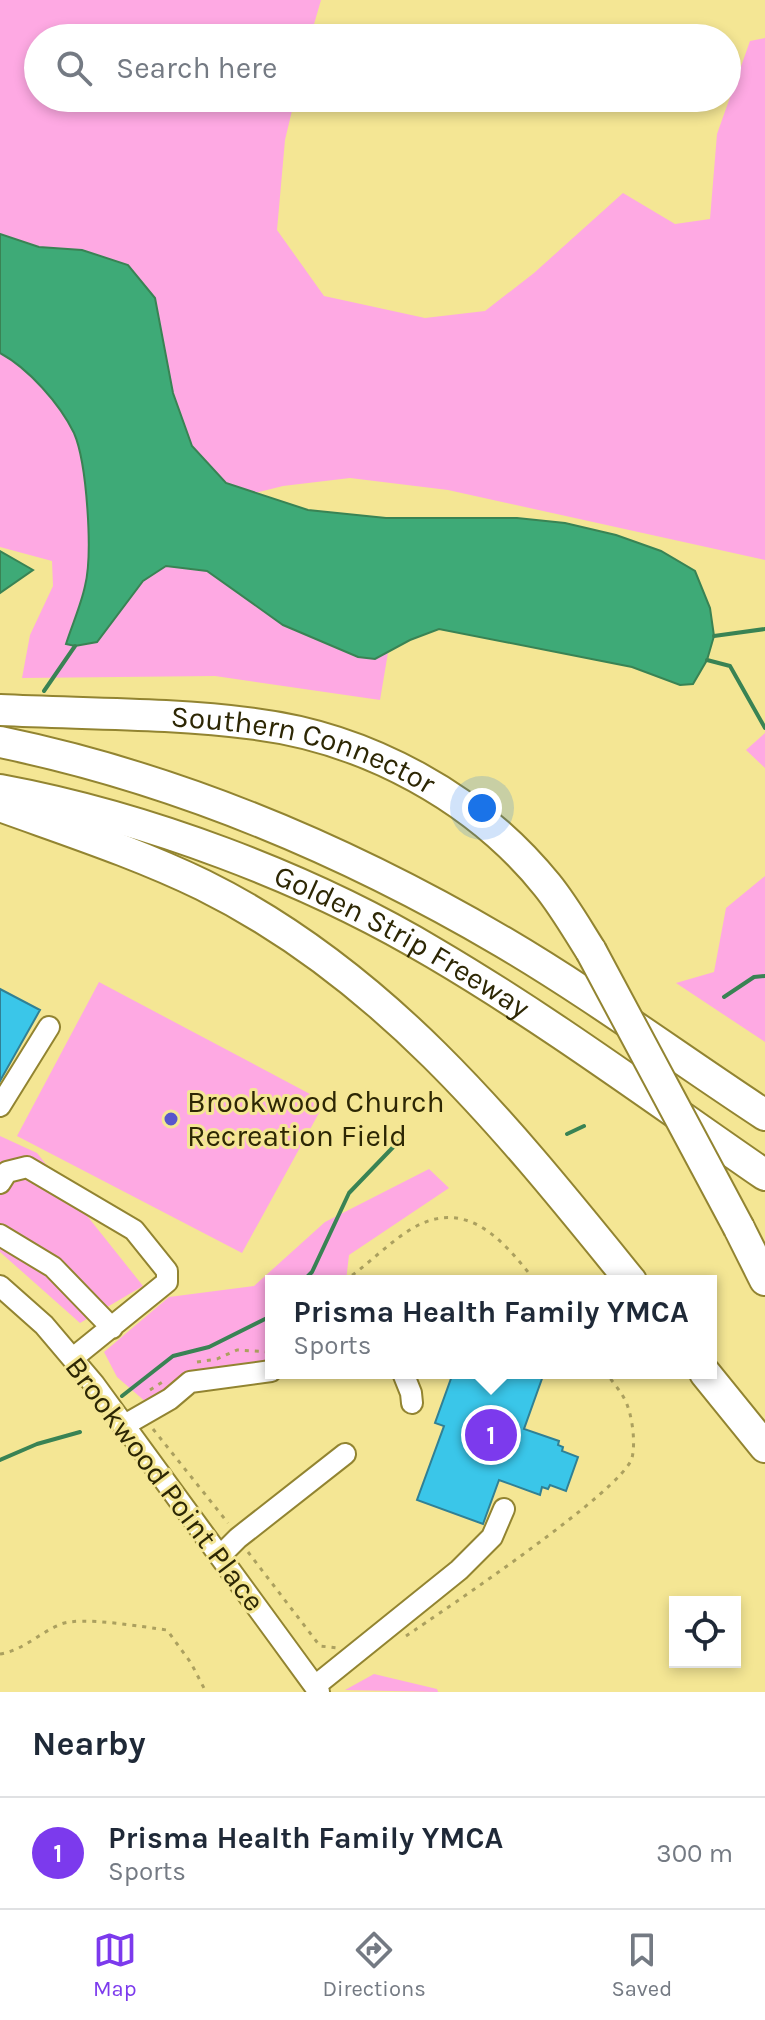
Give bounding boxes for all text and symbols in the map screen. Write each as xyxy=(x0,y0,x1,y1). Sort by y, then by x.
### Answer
search box xyxy=(24,24,741,112)
icon: search xyxy=(52,46,96,90)
text: Search here xyxy=(116,50,277,86)
street label: Southern Connector xyxy=(170,698,442,802)
your location xyxy=(462,788,502,828)
street label: Golden Strip Freeway xyxy=(269,857,537,1026)
place label: Brookwood Church Recreation Field xyxy=(187,1084,445,1154)
marker: Brookwood Church Recreation Field xyxy=(162,1110,180,1128)
popup xyxy=(265,1275,717,1379)
text: Prisma Health Family YMCA xyxy=(293,1294,689,1330)
text: Sports xyxy=(293,1330,371,1361)
street label: Brookwood Point Place xyxy=(58,1350,272,1618)
pin: 1 xyxy=(465,1405,517,1465)
map controls xyxy=(669,1596,741,1668)
button: locate xyxy=(669,1596,741,1668)
text: Nearby xyxy=(32,1724,146,1764)
text: Prisma Health Family YMCA xyxy=(108,1820,503,1856)
text: 1 xyxy=(53,1838,63,1869)
text: 300 m xyxy=(656,1838,733,1869)
text: Sports xyxy=(108,1856,186,1887)
tab: Map xyxy=(93,1928,137,2002)
tab: Directions xyxy=(322,1928,426,2002)
tab: Saved xyxy=(611,1928,672,2002)

